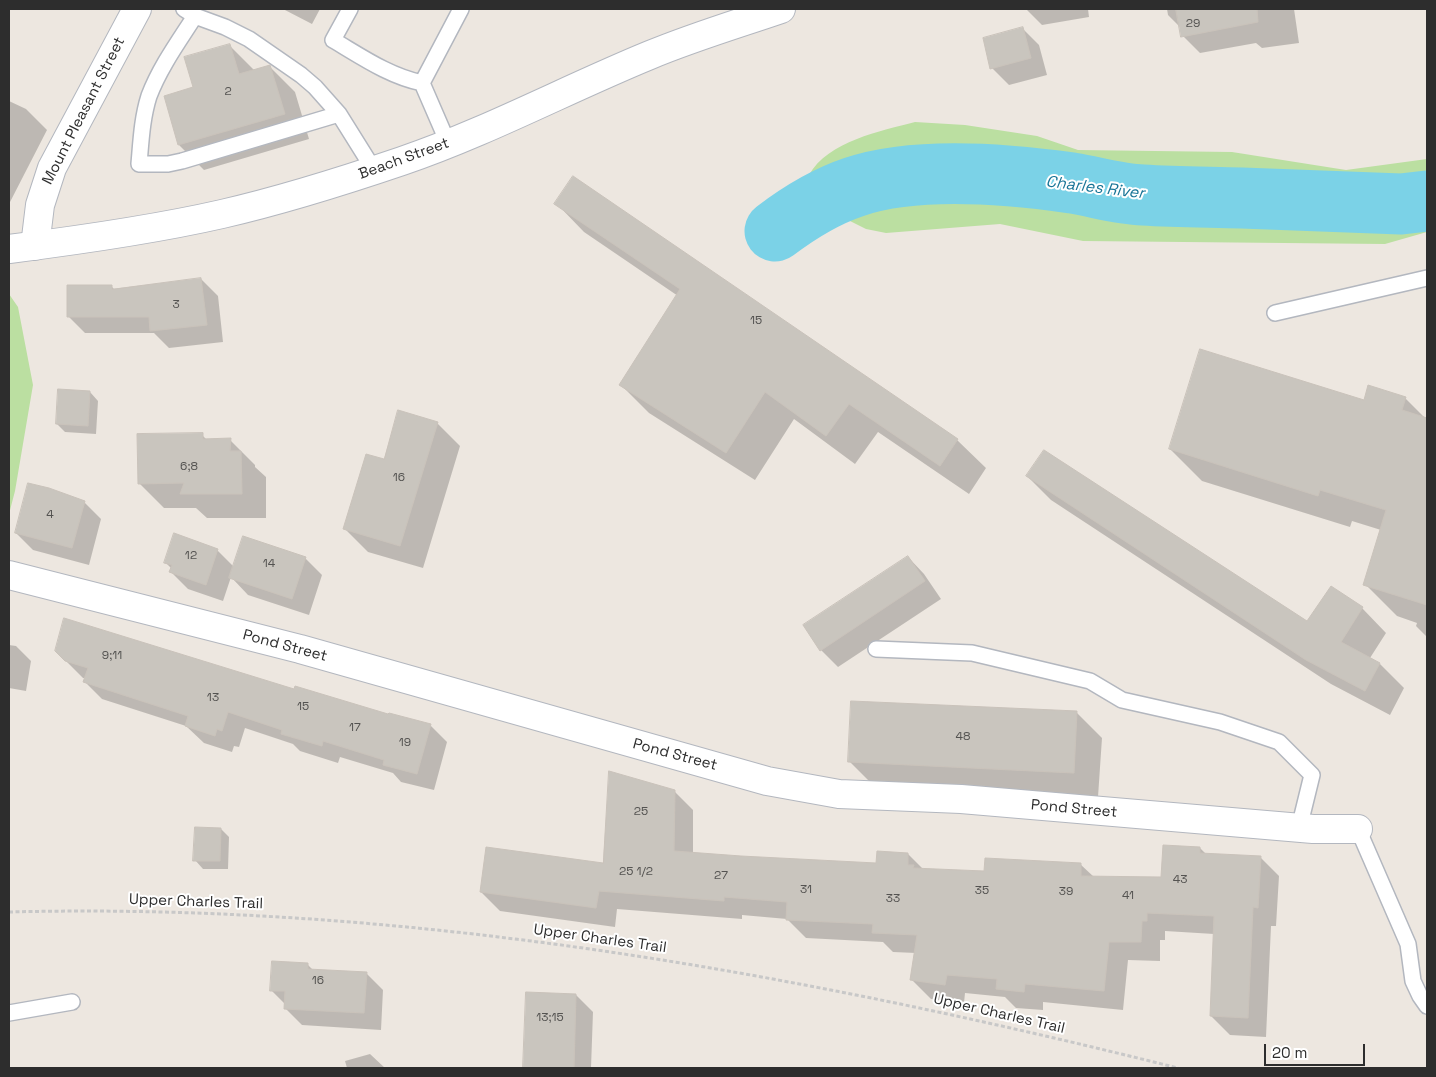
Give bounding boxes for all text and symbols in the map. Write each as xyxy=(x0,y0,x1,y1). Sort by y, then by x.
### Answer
house number: 29 xyxy=(1186,17,1200,31)
street label: Mount Pleasant Street xyxy=(39,34,129,188)
house number: 2 xyxy=(224,85,232,99)
street label: Beach Street xyxy=(356,134,452,184)
water label: Charles River xyxy=(1045,172,1145,204)
house number: 3 xyxy=(172,298,180,312)
house number: 15 xyxy=(750,314,762,328)
house number: 6;8 xyxy=(180,460,198,474)
house number: 16 xyxy=(393,471,405,485)
house number: 4 xyxy=(46,508,54,522)
house number: 12 xyxy=(185,549,197,563)
house number: 14 xyxy=(263,557,275,571)
street label: Pond Street xyxy=(241,626,329,666)
house number: 9;11 xyxy=(102,649,122,663)
house number: 13 xyxy=(207,691,219,705)
house number: 15 xyxy=(297,700,309,714)
house number: 17 xyxy=(349,721,361,735)
house number: 48 xyxy=(956,730,970,744)
street label: Pond Street xyxy=(631,735,719,775)
house number: 19 xyxy=(399,736,411,750)
street label: Pond Street xyxy=(1030,796,1118,822)
house number: 25 xyxy=(634,805,648,819)
house number: 25 1/2 xyxy=(619,865,653,879)
house number: 27 xyxy=(714,869,728,883)
house number: 43 xyxy=(1173,873,1187,887)
house number: 31 xyxy=(800,883,812,897)
house number: 35 xyxy=(975,884,989,898)
house number: 39 xyxy=(1059,885,1073,899)
house number: 41 xyxy=(1122,889,1134,903)
street label: Upper Charles Trail xyxy=(129,891,263,913)
house number: 33 xyxy=(886,892,900,906)
street label: Upper Charles Trail xyxy=(532,921,668,957)
house number: 16 xyxy=(312,974,324,988)
street label: Upper Charles Trail xyxy=(932,990,1066,1038)
house number: 13;15 xyxy=(536,1011,564,1025)
scale bar xyxy=(1266,1034,1367,1066)
text: 20 m xyxy=(1272,1043,1307,1062)

